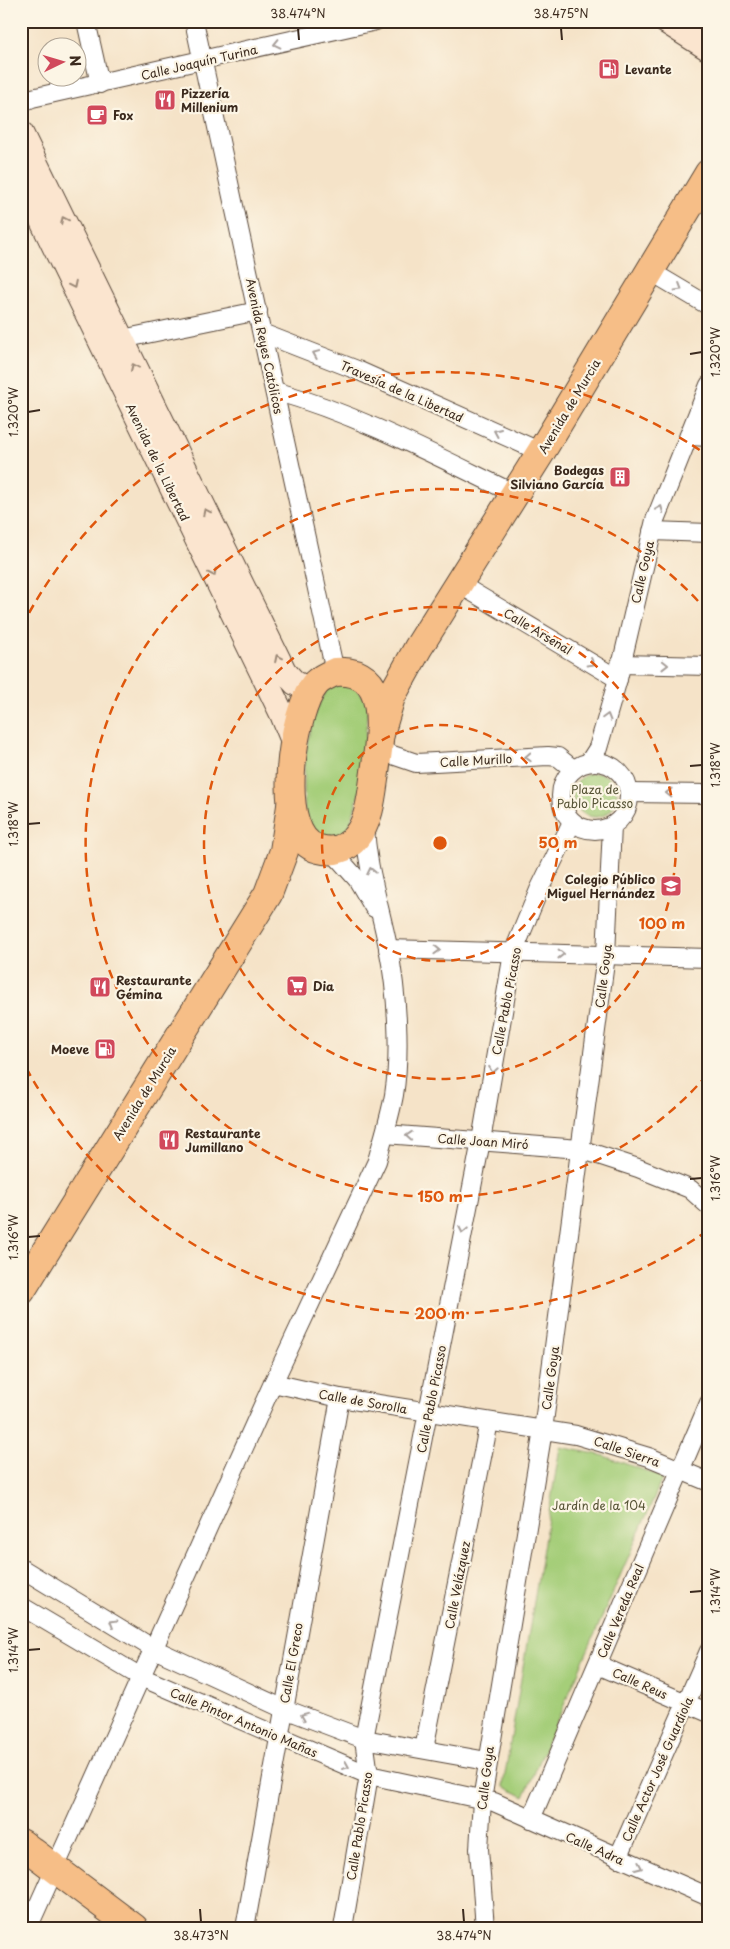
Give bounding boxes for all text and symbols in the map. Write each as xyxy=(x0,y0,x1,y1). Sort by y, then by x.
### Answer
text: 38.474°N xyxy=(270,4,326,22)
text: 38.475°N xyxy=(533,4,589,22)
north arrow xyxy=(38,38,88,88)
one-way arrow xyxy=(273,38,282,49)
street label: Calle Joaquín Turina xyxy=(139,40,259,84)
text: N xyxy=(65,54,86,67)
fuel station icon: Levante xyxy=(597,57,621,81)
place label: Levante xyxy=(625,60,672,78)
place label: Pizzería Millenium xyxy=(181,84,238,116)
restaurant icon: Pizzería Millenium xyxy=(153,88,177,112)
cafe icon: Fox xyxy=(85,103,109,127)
place label: Fox xyxy=(113,106,133,124)
one-way arrow xyxy=(59,216,70,225)
street label: Avenida Reyes Católicos xyxy=(242,276,288,416)
one-way arrow xyxy=(67,280,77,289)
one-way arrow xyxy=(674,282,683,292)
text: 1.320°W xyxy=(706,326,724,377)
one-way arrow xyxy=(312,350,320,360)
street label: Avenida de Murcia xyxy=(534,355,605,457)
street label: Travesía de la Libertad xyxy=(338,356,466,426)
one-way arrow xyxy=(130,363,141,372)
text: 1.320°W xyxy=(4,386,22,437)
street label: Avenida de la Libertad xyxy=(122,400,194,524)
one-way arrow xyxy=(493,428,502,439)
place label: Bodegas Silviano García xyxy=(510,461,604,493)
building icon: Bodegas Silviano García xyxy=(608,465,632,489)
one-way arrow xyxy=(654,505,664,514)
one-way arrow xyxy=(202,508,212,517)
street label: Calle Goya xyxy=(626,538,658,605)
one-way arrow xyxy=(207,568,217,577)
street label: Calle Arsenal xyxy=(500,603,576,659)
one-way arrow xyxy=(274,654,284,663)
one-way arrow xyxy=(586,656,595,666)
one-way arrow xyxy=(661,660,669,670)
one-way arrow xyxy=(601,713,612,722)
text: 1.318°W xyxy=(706,742,724,788)
street label: Calle Murillo xyxy=(439,749,513,771)
one-way arrow xyxy=(524,751,532,762)
park label: Plaza de Pablo Picasso xyxy=(557,780,633,812)
one-way arrow xyxy=(665,788,672,798)
text: 1.318°W xyxy=(4,801,22,847)
text: 50 m xyxy=(539,830,577,853)
centre of rings xyxy=(431,834,449,852)
one-way arrow xyxy=(366,867,377,876)
place label: Colegio Público Miguel Hernández xyxy=(547,870,655,902)
school or university icon: Colegio Público Miguel Hernández xyxy=(659,874,683,898)
text: 100 m xyxy=(639,911,685,934)
street label: Calle Goya xyxy=(590,943,616,1009)
one-way arrow xyxy=(433,945,441,956)
street label: Calle Pablo Picasso xyxy=(487,945,525,1057)
one-way arrow xyxy=(558,949,566,960)
place label: Restaurante Gémina xyxy=(116,971,192,1003)
supermarket icon: Dia xyxy=(285,974,309,998)
restaurant icon: Restaurante Gémina xyxy=(88,975,112,999)
place label: Dia xyxy=(313,977,335,995)
fuel station icon: Moeve xyxy=(93,1037,117,1061)
place label: Moeve xyxy=(51,1040,89,1058)
street label: Avenida de Murcia xyxy=(108,1042,180,1143)
one-way arrow xyxy=(488,1066,498,1075)
place label: Restaurante Jumillano xyxy=(185,1124,261,1156)
restaurant icon: Restaurante Jumillano xyxy=(157,1128,181,1152)
street label: Calle Joan Miró xyxy=(437,1129,529,1153)
one-way arrow xyxy=(405,1130,413,1141)
text: 1.316°W xyxy=(706,1154,724,1201)
text: 150 m xyxy=(417,1184,463,1207)
text: 1.316°W xyxy=(4,1213,22,1260)
one-way arrow xyxy=(459,1226,469,1234)
text: 200 m xyxy=(415,1301,465,1324)
street label: Calle Pablo Picasso xyxy=(412,1343,450,1455)
street label: Calle Goya xyxy=(537,1344,563,1411)
street label: Calle de Sorolla xyxy=(317,1384,409,1418)
street label: Calle Sierra xyxy=(592,1431,663,1471)
park label: Jardín de la 104 xyxy=(552,1496,646,1514)
street label: Calle Velázquez xyxy=(440,1539,474,1630)
street label: Calle Vereda Real xyxy=(592,1561,648,1661)
text: 1.314°W xyxy=(706,1568,724,1614)
one-way arrow xyxy=(109,1620,118,1630)
street label: Calle El Greco xyxy=(275,1621,307,1705)
text: 1.314°W xyxy=(4,1627,22,1673)
street label: Calle Reus xyxy=(610,1663,671,1703)
street label: Calle Pintor Antonio Mañas xyxy=(168,1683,321,1761)
street label: Calle Actor José Guardiola xyxy=(617,1693,697,1844)
one-way arrow xyxy=(300,1712,309,1723)
street label: Calle Goya xyxy=(472,1745,498,1811)
one-way arrow xyxy=(341,1759,350,1770)
street label: Calle Pablo Picasso xyxy=(342,1770,377,1882)
street label: Calle Adra xyxy=(563,1827,628,1869)
one-way arrow xyxy=(634,1861,643,1872)
text: 38.473°N xyxy=(173,1926,229,1944)
text: 38.474°N xyxy=(436,1926,492,1944)

